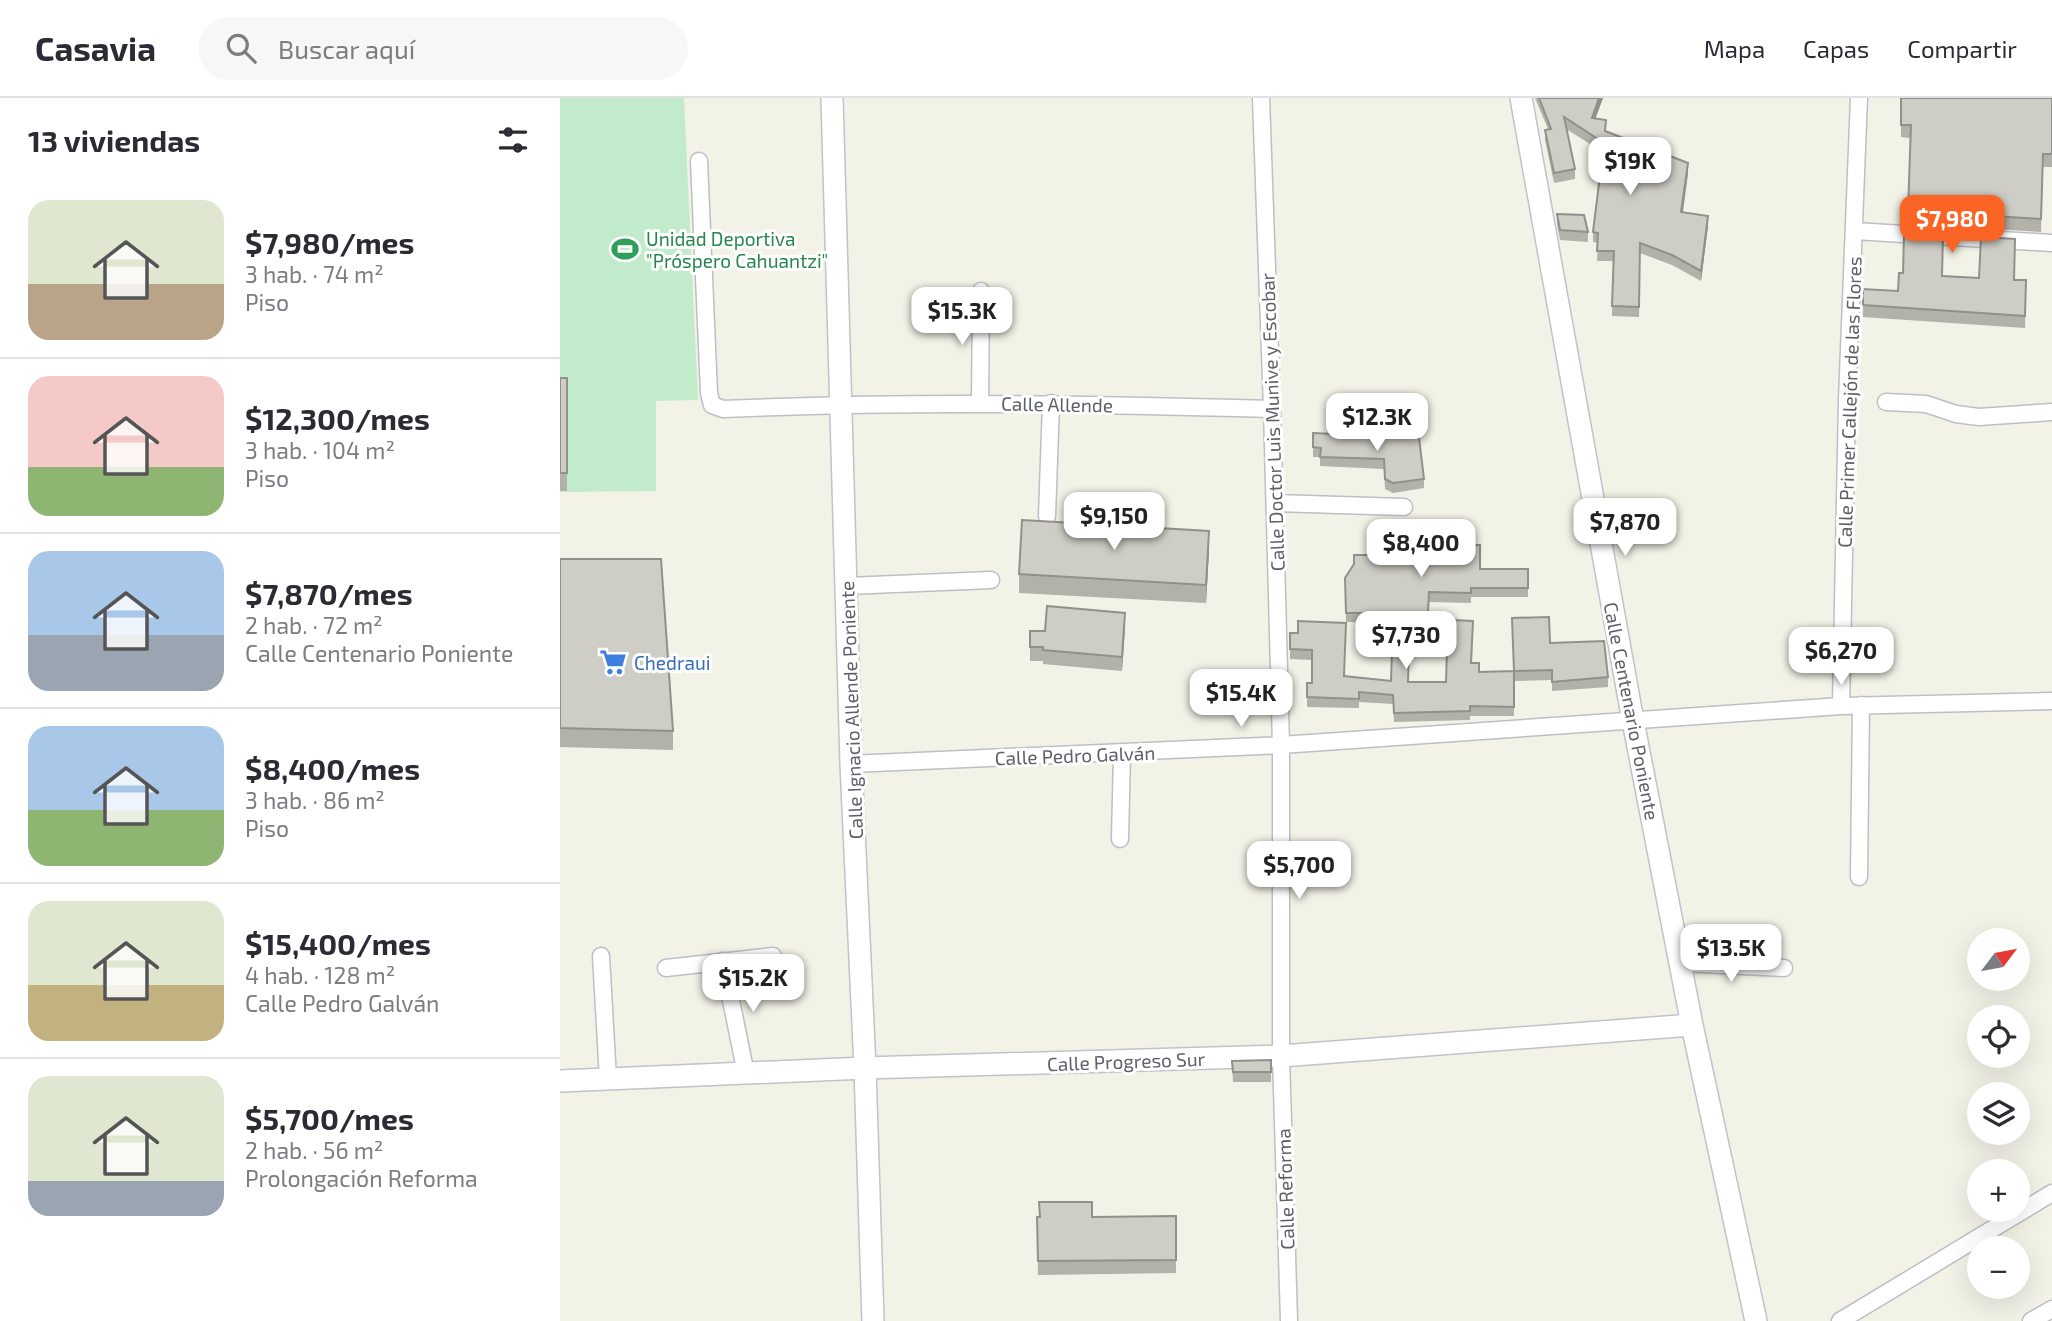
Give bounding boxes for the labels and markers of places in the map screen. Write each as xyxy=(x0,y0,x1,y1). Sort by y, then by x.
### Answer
pin: $19K xyxy=(1589,138,1671,197)
pin: $7,980 xyxy=(1895,195,2009,255)
place label: Unidad Deportiva "Próspero Cahuantzi" xyxy=(646,227,828,272)
sports icon: Unidad Deportiva "Próspero Cahuantzi" xyxy=(610,234,640,264)
pin: $15.3K xyxy=(905,288,1019,347)
pin: $12.3K xyxy=(1320,394,1434,453)
pin: $9,150 xyxy=(1057,492,1171,552)
pin: $7,870 xyxy=(1568,498,1682,558)
pin: $8,400 xyxy=(1364,519,1478,579)
pin: $7,730 xyxy=(1349,612,1463,671)
pin: $6,270 xyxy=(1784,628,1898,687)
supermarket icon: Chedraui xyxy=(598,647,628,677)
place label: Chedraui xyxy=(634,651,711,674)
pin: $15.4K xyxy=(1184,670,1298,729)
pin: $5,700 xyxy=(1242,842,1356,901)
pin: $13.5K xyxy=(1674,924,1788,984)
pin: $15.2K xyxy=(696,954,810,1014)

